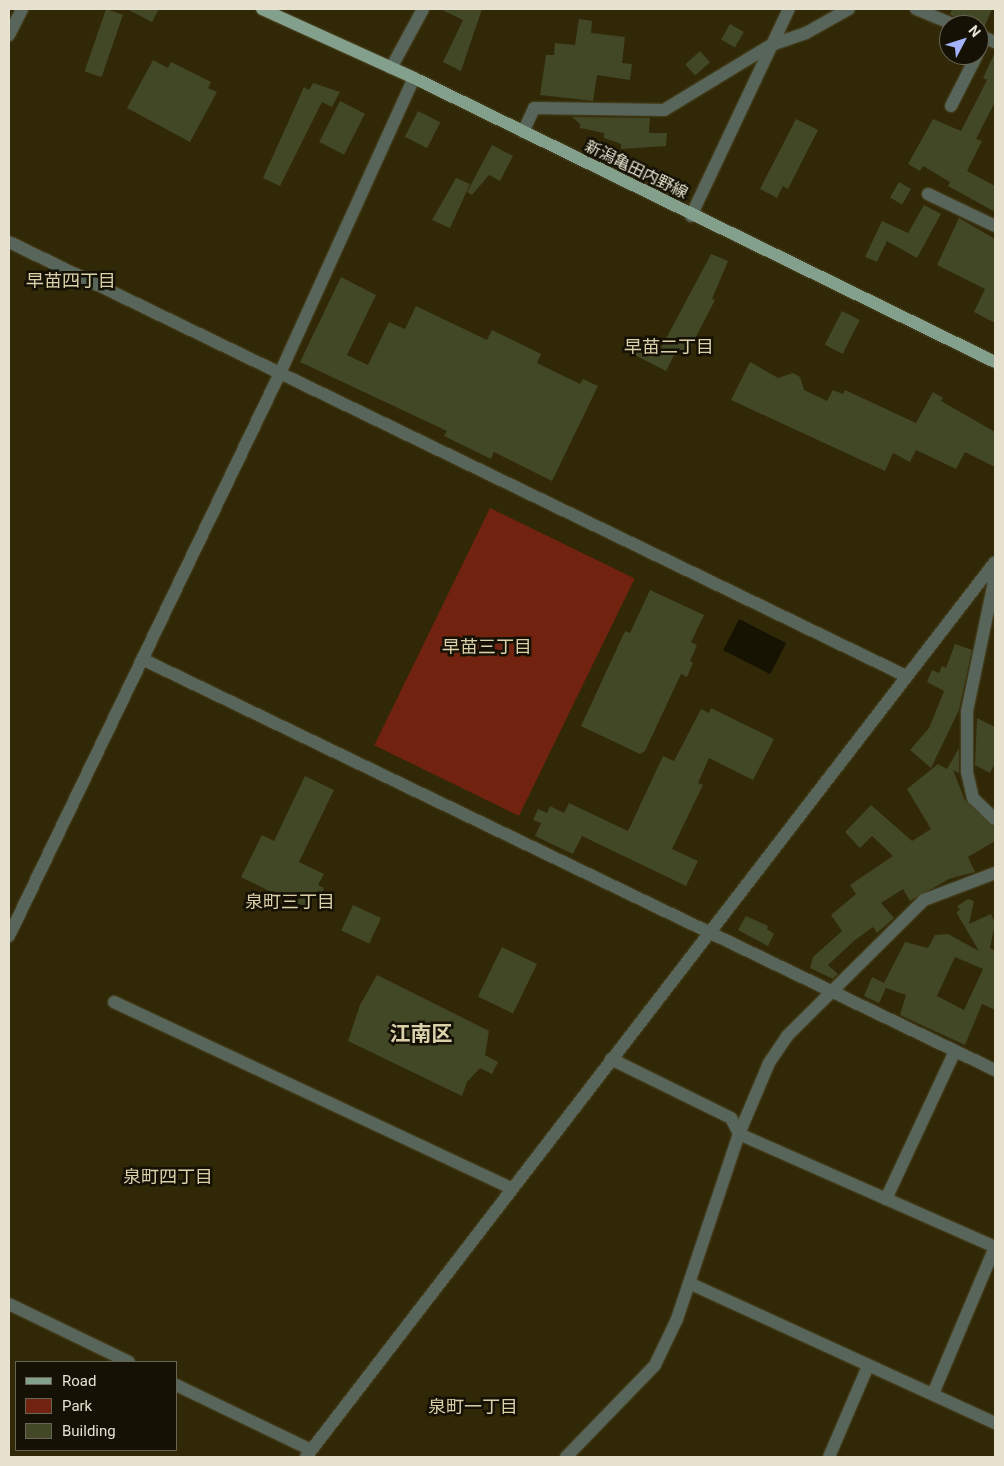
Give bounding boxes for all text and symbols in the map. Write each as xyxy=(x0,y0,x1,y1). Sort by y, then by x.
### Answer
north arrow xyxy=(939,15,989,65)
text: N xyxy=(965,22,984,40)
street label: 新潟亀田内野線 xyxy=(581,137,691,203)
district label: 早苗四丁目 xyxy=(26,270,116,292)
district label: 早苗二丁目 xyxy=(624,336,714,358)
district label: 早苗三丁目 xyxy=(442,636,532,658)
district label: 泉町三丁目 xyxy=(245,891,335,913)
district label: 江南区 xyxy=(390,1021,452,1047)
district label: 泉町四丁目 xyxy=(123,1166,213,1188)
legend xyxy=(15,1361,178,1451)
text: Road xyxy=(62,1372,96,1390)
district label: 泉町一丁目 xyxy=(428,1396,518,1418)
text: Park xyxy=(62,1397,92,1415)
text: Building xyxy=(62,1422,116,1440)

